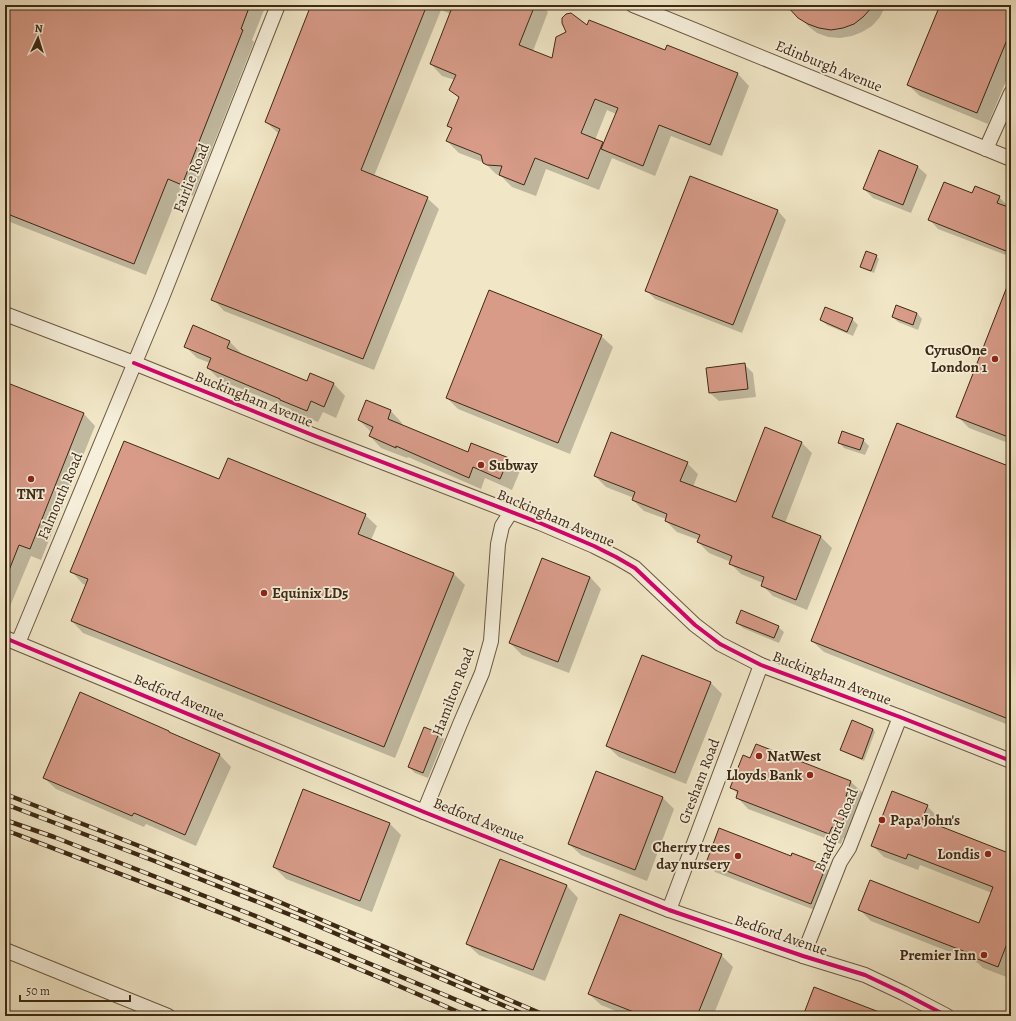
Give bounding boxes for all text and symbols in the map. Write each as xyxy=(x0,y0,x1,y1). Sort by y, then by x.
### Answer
north arrow xyxy=(18,18,58,58)
text: N xyxy=(34,21,43,36)
street label: Edinburgh Avenue xyxy=(773,35,886,97)
street label: Fairlie Road xyxy=(168,140,214,216)
place label: CyrusOne London 1 xyxy=(925,340,988,377)
marker: CyrusOne London 1 xyxy=(990,354,1000,364)
street label: Buckingham Avenue xyxy=(192,366,316,432)
street label: Falmouth Road xyxy=(33,448,88,543)
place label: Subway xyxy=(489,455,539,475)
marker: Subway xyxy=(476,460,486,470)
marker: TNT xyxy=(26,474,36,484)
place label: TNT xyxy=(17,484,45,504)
street label: Buckingham Avenue xyxy=(494,484,618,552)
place label: Equinix LD5 xyxy=(272,583,348,603)
marker: Equinix LD5 xyxy=(259,588,269,598)
street label: Hamilton Road xyxy=(427,644,479,739)
street label: Buckingham Avenue xyxy=(770,646,895,710)
street label: Bedford Avenue xyxy=(130,669,228,725)
street label: Gresham Road xyxy=(674,735,725,826)
place label: NatWest xyxy=(767,746,821,766)
marker: NatWest xyxy=(754,751,764,761)
place label: Lloyds Bank xyxy=(726,765,802,785)
marker: Lloyds Bank xyxy=(805,770,815,780)
street label: Bradford Road xyxy=(809,784,863,875)
street label: Bedford Avenue xyxy=(430,793,528,848)
place label: Papa John's xyxy=(890,810,960,830)
marker: Papa John's xyxy=(877,815,887,825)
place label: Cherry trees day nursery xyxy=(653,837,731,874)
place label: Londis xyxy=(937,844,980,864)
marker: Londis xyxy=(983,849,993,859)
marker: Cherry trees day nursery xyxy=(733,851,743,861)
street label: Bedford Avenue xyxy=(732,910,830,960)
place label: Premier Inn xyxy=(900,945,977,965)
marker: Premier Inn xyxy=(979,950,989,960)
scale bar xyxy=(20,977,130,1003)
text: 50 m xyxy=(26,983,50,999)

